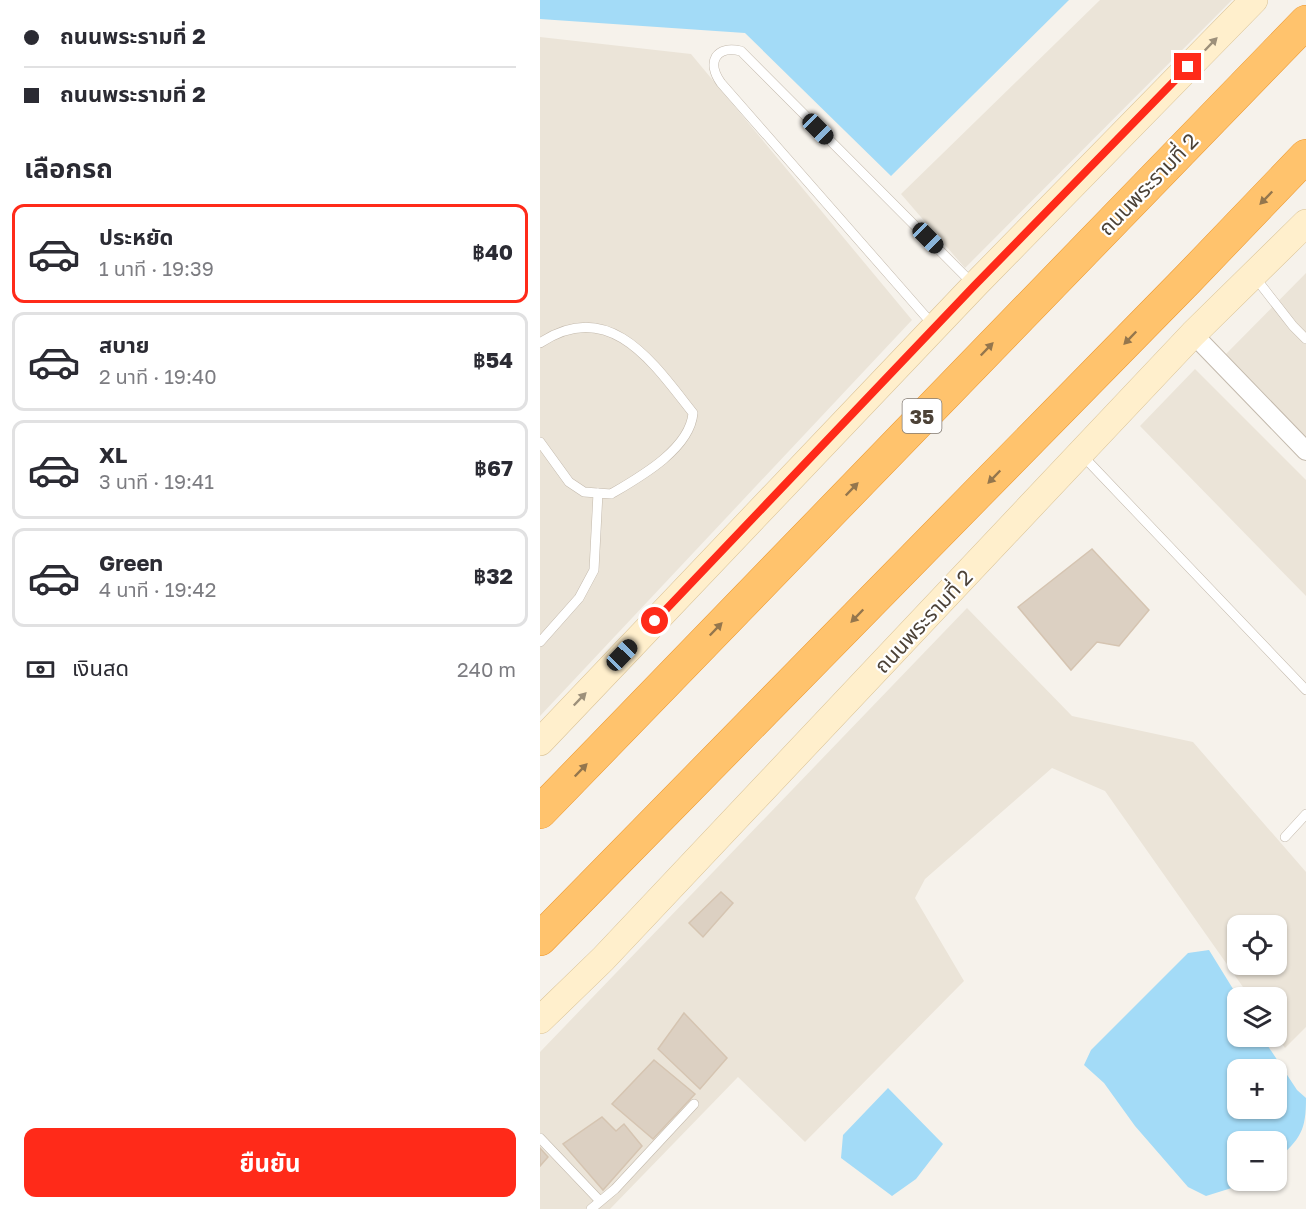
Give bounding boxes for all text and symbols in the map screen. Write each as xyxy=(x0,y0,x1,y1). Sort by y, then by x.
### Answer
text: ถนนพระรามที่ 2 xyxy=(60,22,206,49)
one-way arrow xyxy=(1203,38,1217,52)
route end xyxy=(1174,53,1201,80)
text: ถนนพระรามที่ 2 xyxy=(60,80,206,107)
car xyxy=(799,110,837,148)
street label: ถนนพระรามที่ 2 xyxy=(1092,127,1203,241)
text: เลือกรถ xyxy=(24,152,113,184)
one-way arrow xyxy=(1259,190,1273,204)
car xyxy=(909,219,947,257)
text: ประหยัด xyxy=(99,223,174,250)
icon: car xyxy=(27,227,81,281)
text: ฿40 xyxy=(472,238,513,265)
text: 1 นาที · 19:39 xyxy=(99,256,214,280)
text: สบาย xyxy=(99,331,149,358)
one-way arrow xyxy=(1124,331,1138,345)
icon: car xyxy=(27,335,81,389)
one-way arrow xyxy=(980,342,994,356)
text: ฿54 xyxy=(473,346,513,373)
text: 2 นาที · 19:40 xyxy=(99,364,217,388)
road number: 35 xyxy=(902,399,941,433)
text: XL xyxy=(99,441,127,468)
icon: car xyxy=(27,443,81,497)
text: ฿67 xyxy=(474,454,513,481)
text: 3 นาที · 19:41 xyxy=(99,469,214,493)
one-way arrow xyxy=(987,470,1001,484)
one-way arrow xyxy=(844,483,858,497)
text: Green xyxy=(99,549,163,576)
icon: car xyxy=(27,551,81,605)
text: ฿32 xyxy=(473,562,513,589)
street label: ถนนพระรามที่ 2 xyxy=(868,563,978,678)
text: 4 นาที · 19:42 xyxy=(99,577,216,601)
route start xyxy=(641,607,668,634)
one-way arrow xyxy=(850,609,864,624)
one-way arrow xyxy=(709,622,723,637)
car xyxy=(603,636,641,674)
icon: cash xyxy=(24,653,57,686)
text: เงินสด xyxy=(72,654,129,681)
text: 240 m xyxy=(457,657,516,681)
one-way arrow xyxy=(573,693,587,707)
one-way arrow xyxy=(573,763,587,777)
map controls xyxy=(1227,915,1287,1191)
button: locate xyxy=(1227,915,1287,975)
button: layers xyxy=(1227,987,1287,1047)
button: + xyxy=(1227,1059,1287,1119)
button: ยืนยัน xyxy=(24,1128,516,1197)
button: − xyxy=(1227,1131,1287,1191)

